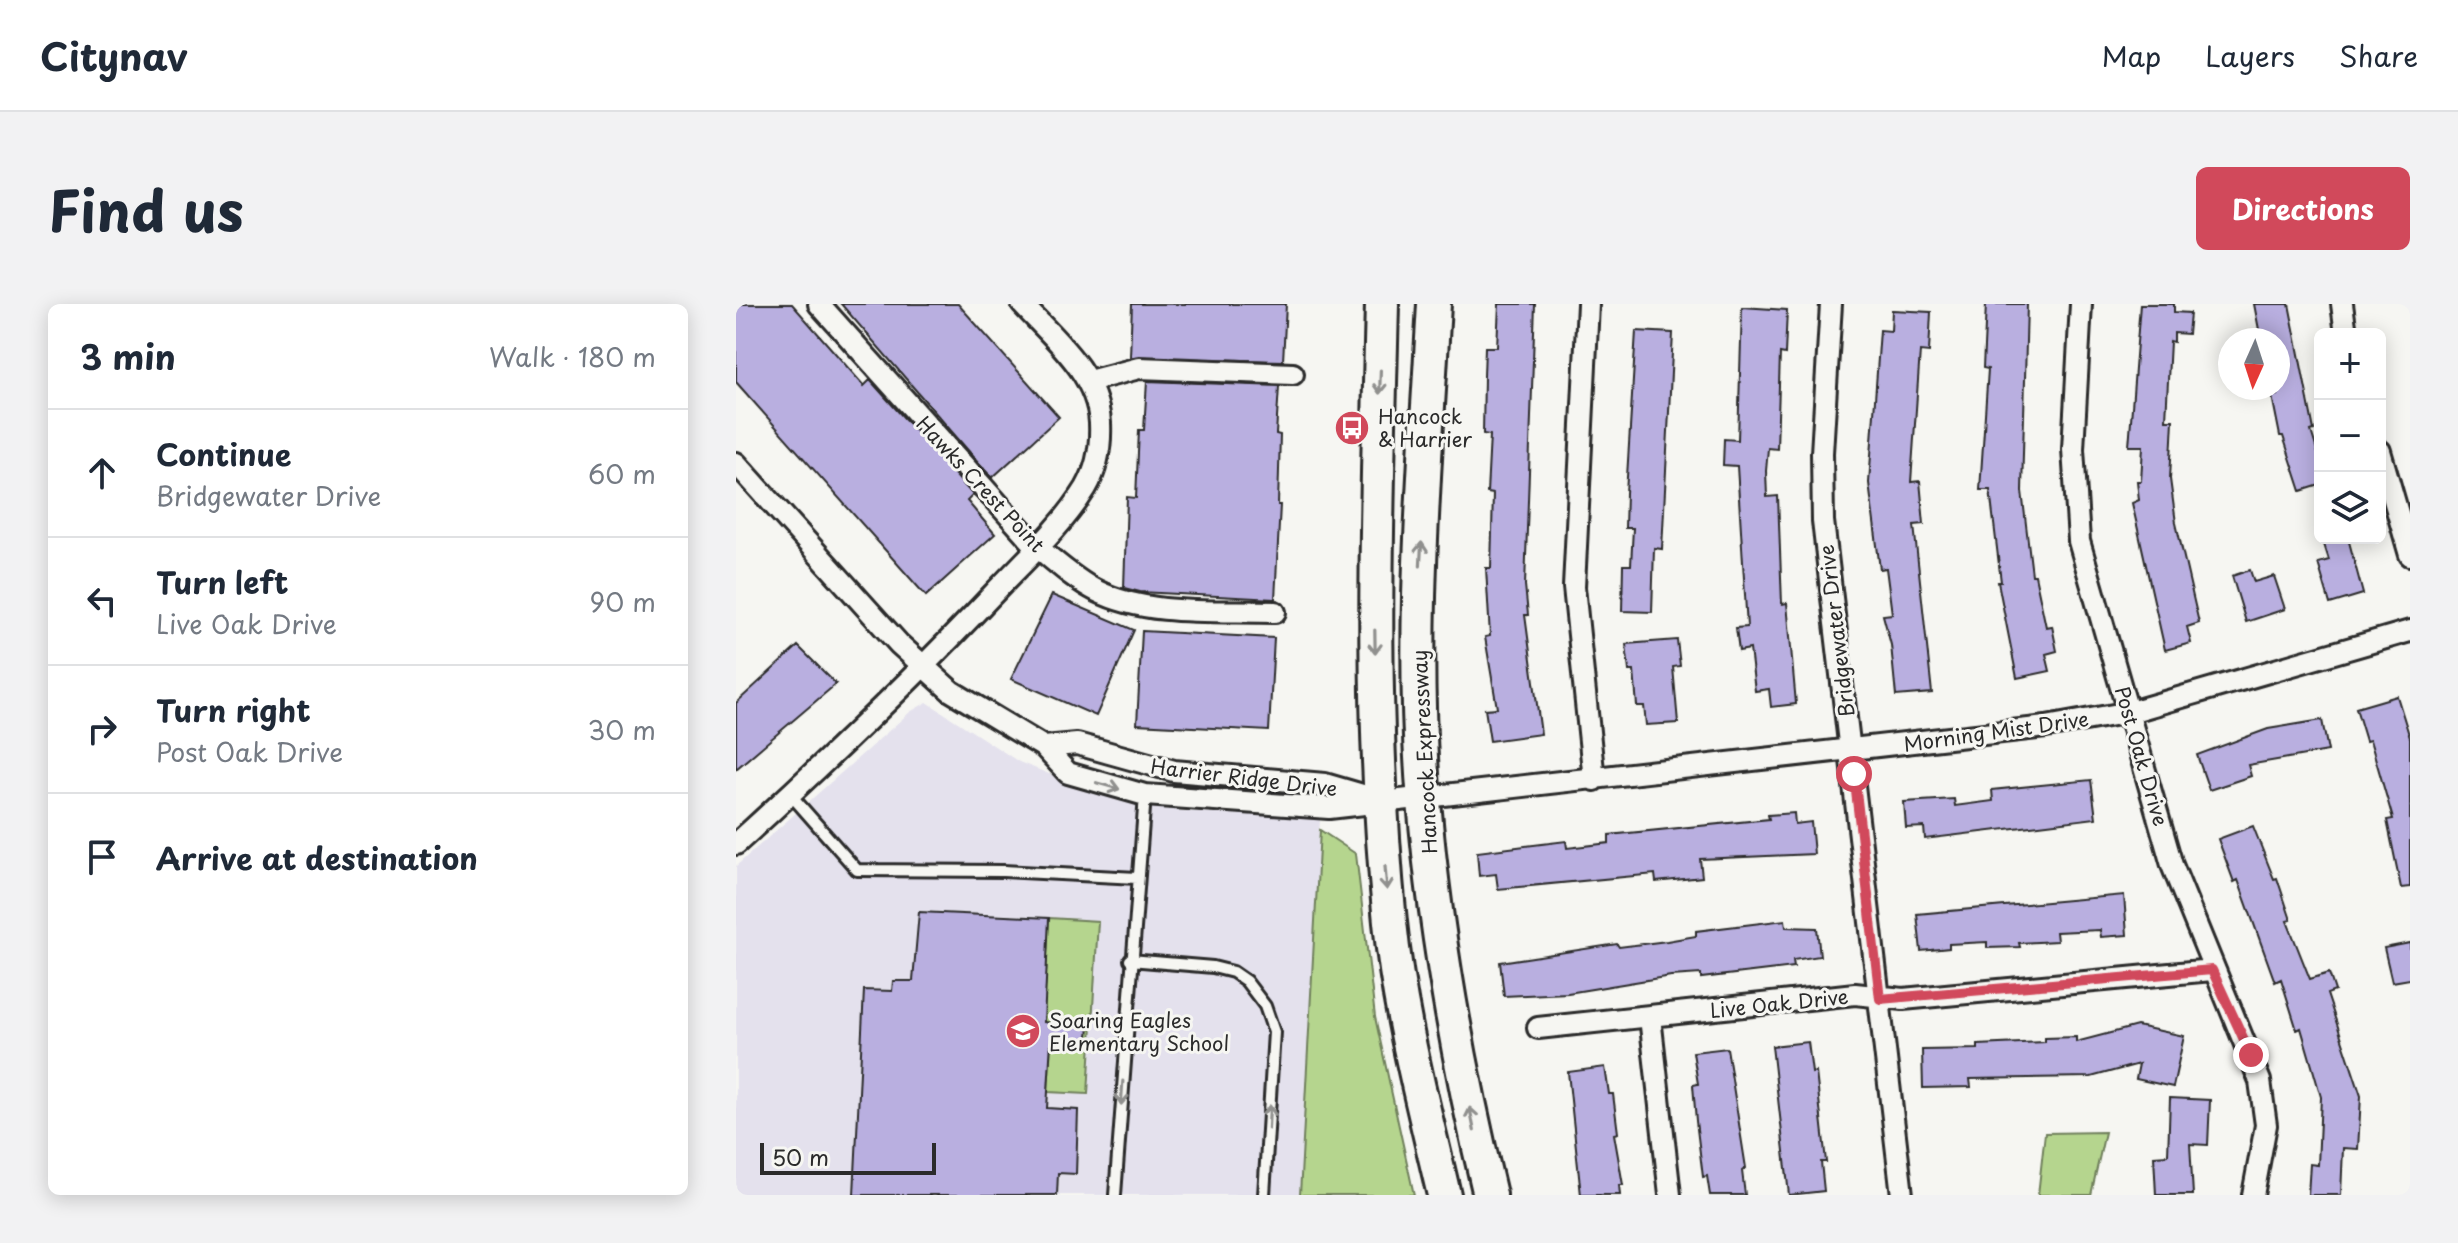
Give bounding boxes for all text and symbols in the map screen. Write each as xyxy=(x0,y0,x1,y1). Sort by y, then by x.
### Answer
text: Citynav xyxy=(40,27,188,84)
text: Map xyxy=(2101,34,2161,77)
text: Layers xyxy=(2205,34,2295,77)
text: Share xyxy=(2339,34,2418,77)
text: Find us xyxy=(48,166,244,251)
button: Directions xyxy=(2196,167,2410,250)
north arrow xyxy=(2218,328,2290,400)
map controls xyxy=(2314,328,2386,544)
button: + xyxy=(2314,328,2386,400)
text: 3 min xyxy=(80,330,176,382)
text: Walk · 180 m xyxy=(489,337,656,376)
one-way arrow xyxy=(1373,368,1388,395)
button: − xyxy=(2314,400,2386,472)
place label: Hancock & Harrier xyxy=(1378,401,1472,454)
street label: Hawks Crest Point xyxy=(910,409,1052,559)
bus stop icon: Hancock & Harrier xyxy=(1333,409,1371,447)
text: Continue xyxy=(156,431,291,476)
icon: ahead xyxy=(80,451,124,495)
text: 60 m xyxy=(588,454,656,493)
button: layers xyxy=(2314,472,2386,544)
text: Bridgewater Drive xyxy=(156,476,381,515)
one-way arrow xyxy=(1413,541,1428,568)
street label: Bridgewater Drive xyxy=(1811,543,1861,719)
text: Turn left xyxy=(156,559,288,604)
icon: left xyxy=(80,579,124,623)
text: 90 m xyxy=(589,582,656,621)
text: Live Oak Drive xyxy=(156,604,337,643)
one-way arrow xyxy=(1367,628,1382,655)
street label: Hancock Expressway xyxy=(1404,649,1444,855)
street label: Post Oak Drive xyxy=(2108,683,2176,829)
text: Turn right xyxy=(156,687,311,732)
street label: Morning Mist Drive xyxy=(1902,703,2090,759)
icon: right xyxy=(80,707,124,751)
text: 30 m xyxy=(588,710,656,749)
text: Post Oak Drive xyxy=(156,732,343,771)
street label: Harrier Ridge Drive xyxy=(1149,751,1339,803)
route start xyxy=(1836,756,1872,792)
one-way arrow xyxy=(1095,779,1121,794)
icon: arrive xyxy=(80,835,124,879)
text: Arrive at destination xyxy=(156,835,478,880)
one-way arrow xyxy=(1379,864,1394,891)
street label: Live Oak Drive xyxy=(1708,981,1850,1025)
place label: Soaring Eagles Elementary School xyxy=(1049,1005,1229,1058)
school or university icon: Soaring Eagles Elementary School xyxy=(1004,1012,1042,1050)
route end xyxy=(2233,1037,2269,1073)
one-way arrow xyxy=(1114,1079,1129,1106)
one-way arrow xyxy=(1262,1104,1277,1131)
one-way arrow xyxy=(1464,1107,1479,1132)
scale bar xyxy=(760,1139,936,1175)
text: 50 m xyxy=(772,1140,829,1173)

